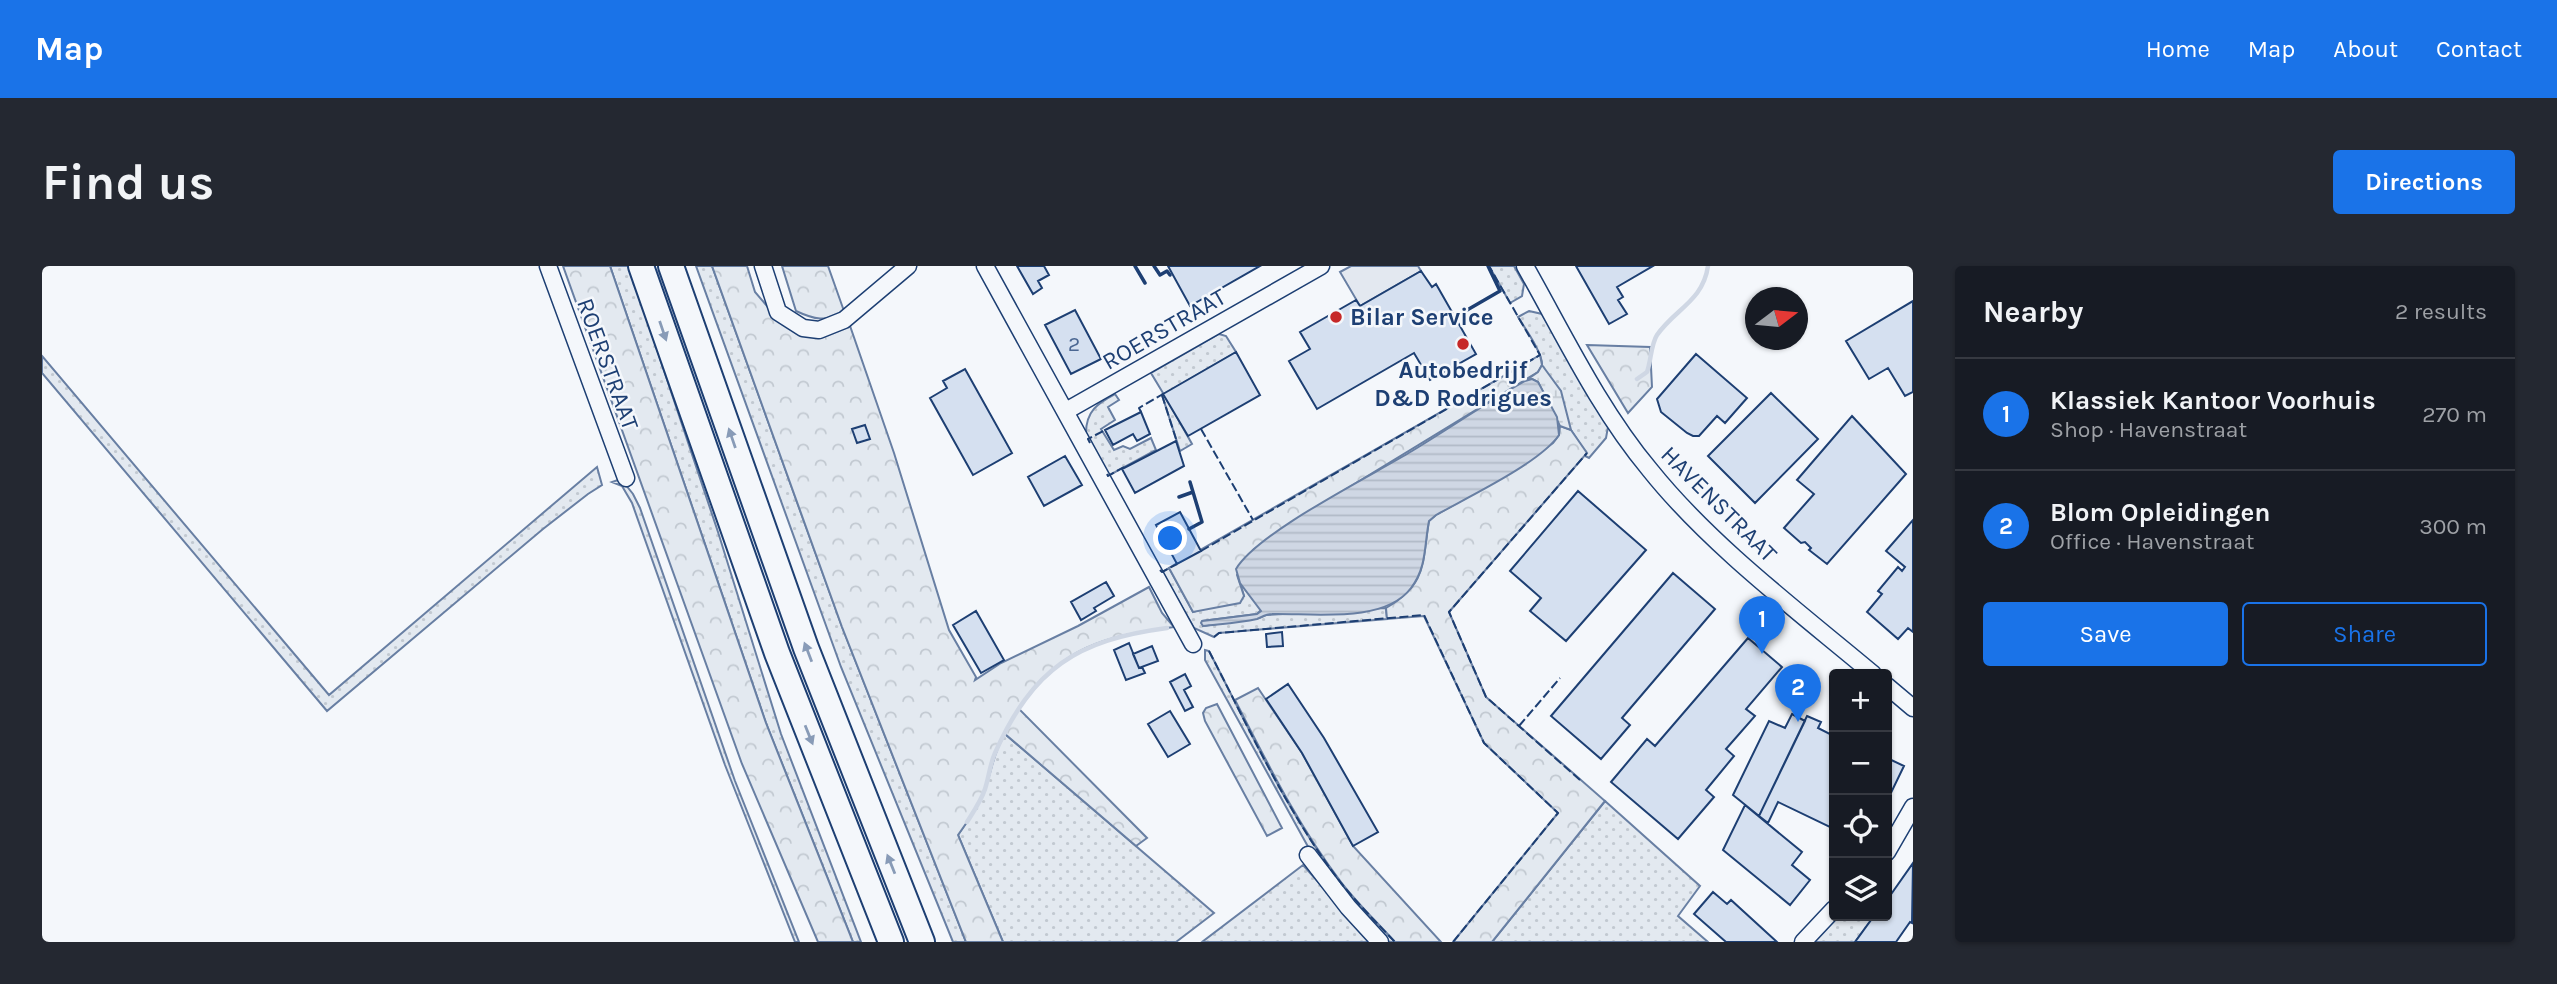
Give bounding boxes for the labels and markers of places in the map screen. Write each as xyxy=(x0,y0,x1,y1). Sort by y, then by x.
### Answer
place label: Bilar Service xyxy=(1350,303,1493,331)
marker: Bilar Service xyxy=(1328,309,1344,325)
marker: Autobedrijf D&D Rodrigues xyxy=(1455,336,1471,352)
place label: Autobedrijf D&D Rodrigues xyxy=(1374,356,1552,412)
pin: 1 xyxy=(1739,596,1785,654)
pin: 2 xyxy=(1775,664,1821,722)

